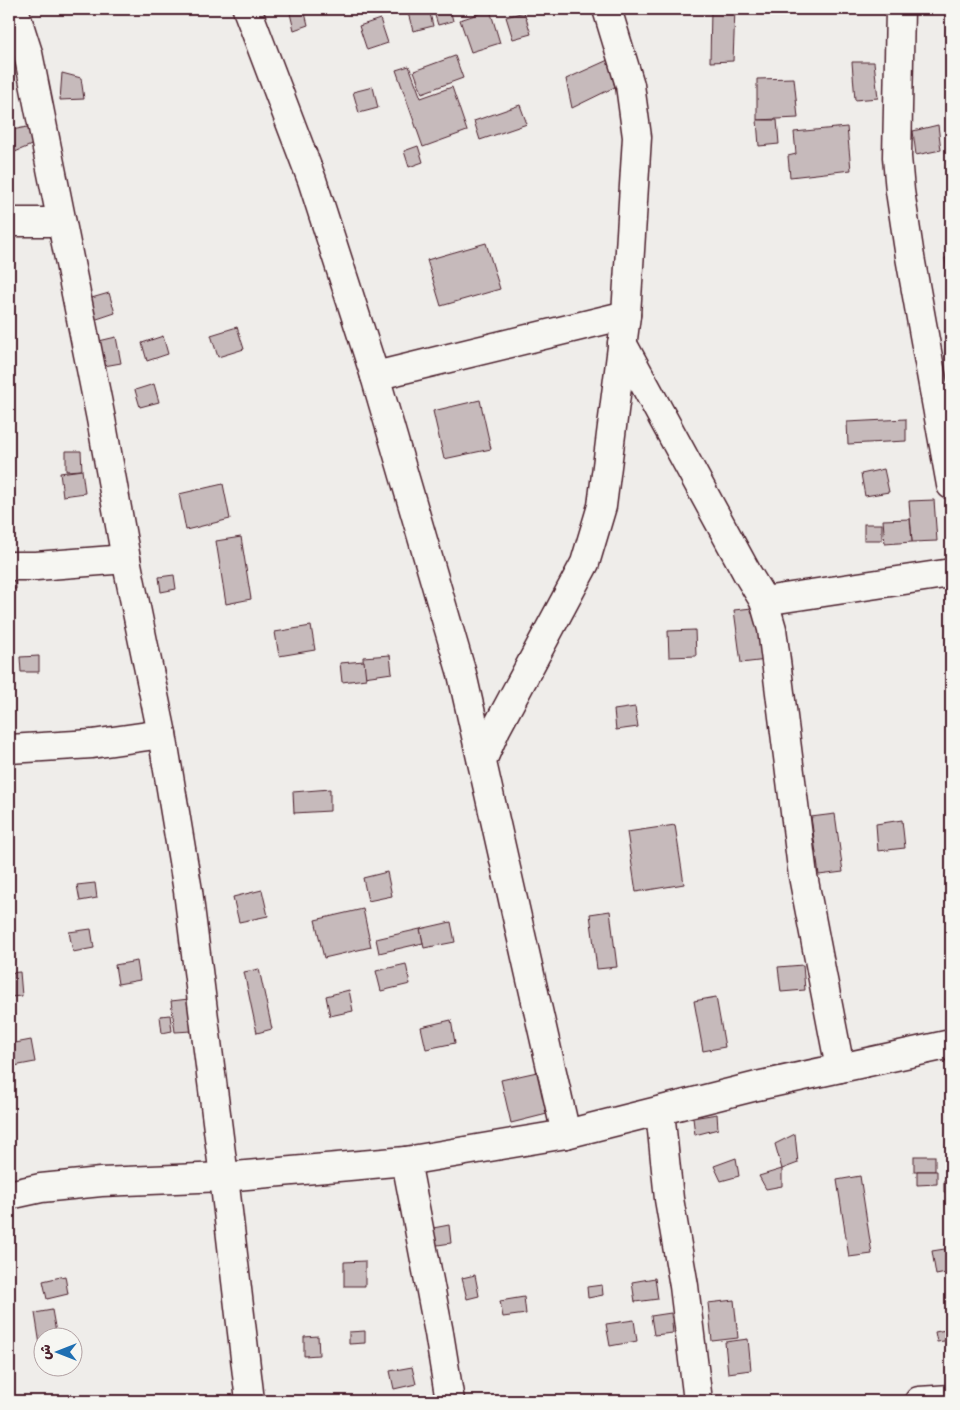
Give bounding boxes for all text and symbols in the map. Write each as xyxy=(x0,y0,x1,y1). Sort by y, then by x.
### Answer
north arrow xyxy=(32,1328,82,1378)
text: ش xyxy=(37,1344,54,1360)

